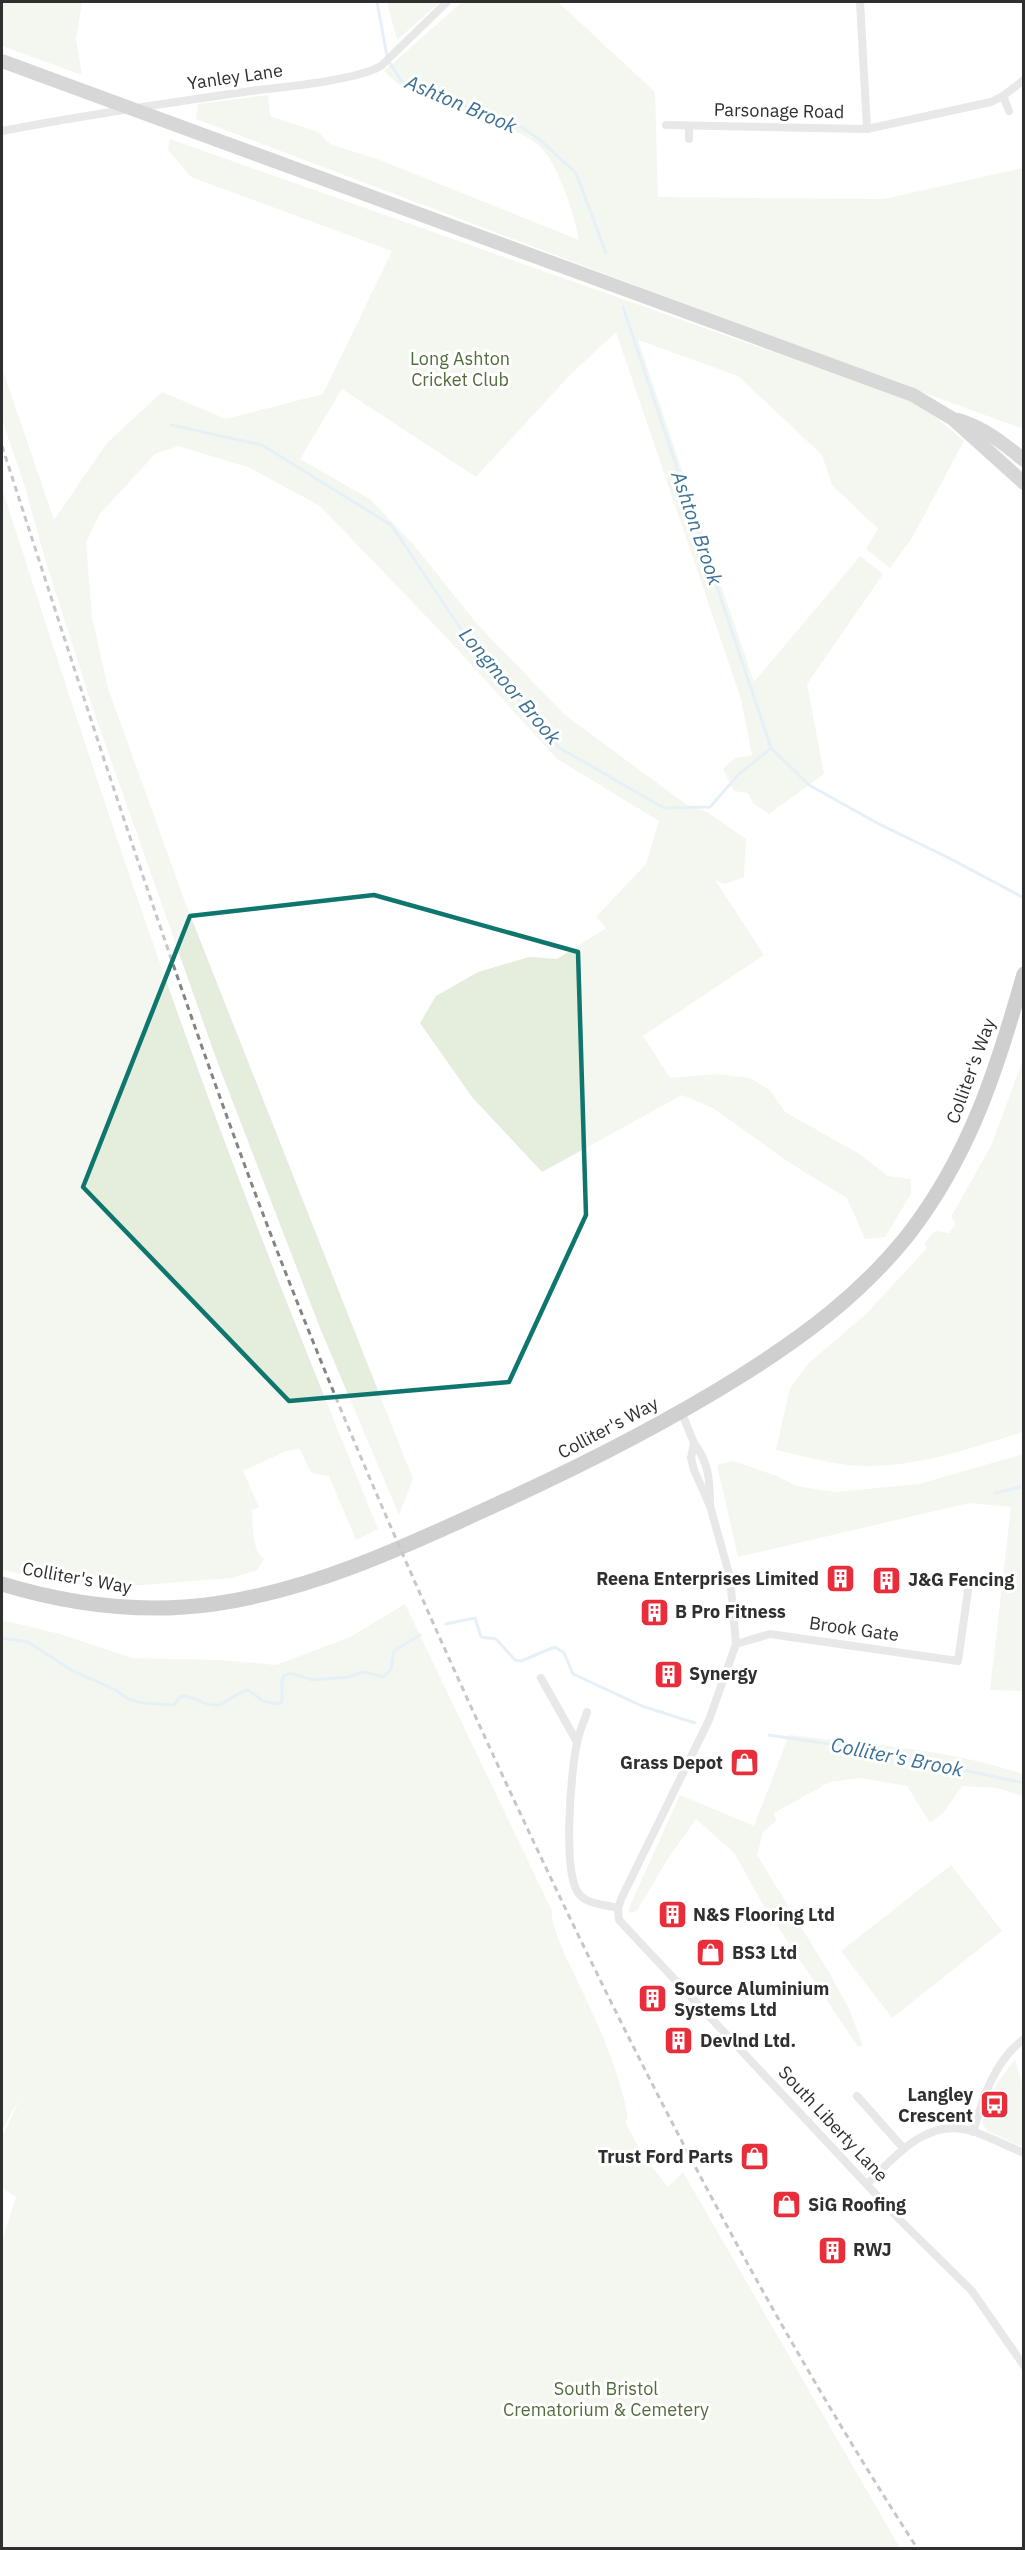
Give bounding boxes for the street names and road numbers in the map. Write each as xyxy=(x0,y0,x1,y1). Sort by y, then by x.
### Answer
street label: Yanley Lane xyxy=(186,58,284,95)
street label: Parsonage Road xyxy=(714,98,844,123)
street label: Colliter's Way xyxy=(941,1015,1000,1127)
street label: Colliter's Way xyxy=(554,1391,662,1464)
street label: Colliter's Way xyxy=(21,1557,133,1598)
street label: Brook Gate xyxy=(808,1611,901,1646)
street label: South Liberty Lane xyxy=(774,2061,893,2187)

